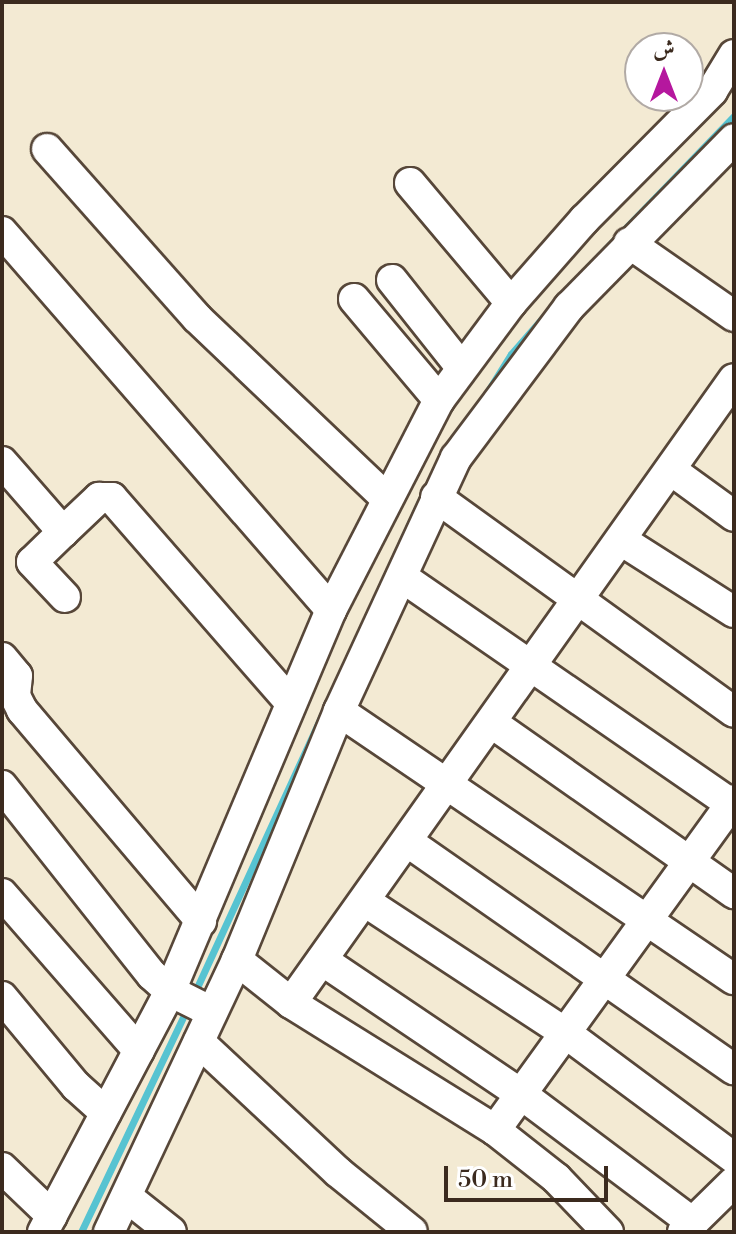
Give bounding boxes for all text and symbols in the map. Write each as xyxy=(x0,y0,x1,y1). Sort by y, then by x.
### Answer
north arrow xyxy=(624,32,704,112)
text: ش xyxy=(653,36,675,63)
scale bar xyxy=(448,1150,612,1200)
text: 50 m xyxy=(458,1165,513,1195)

